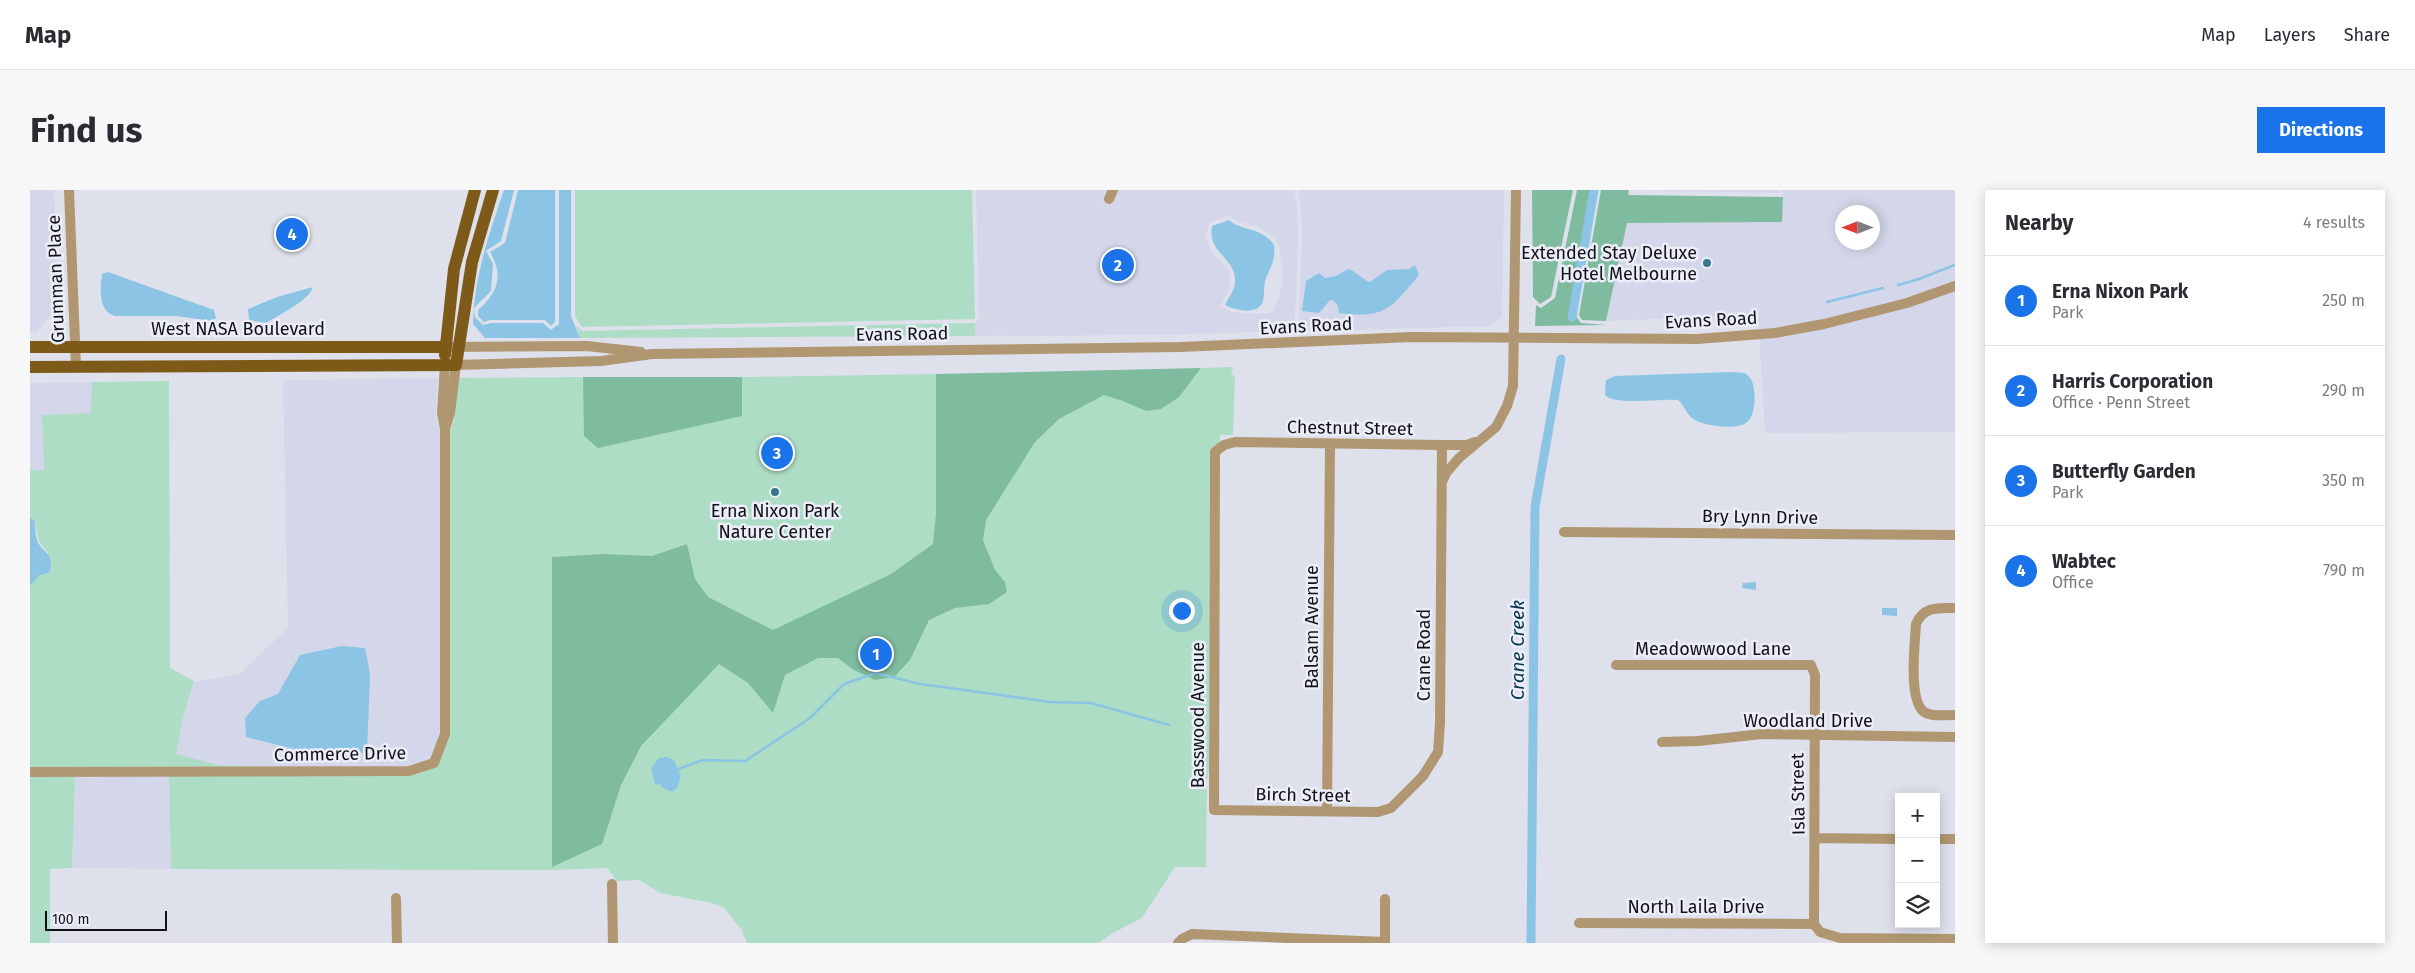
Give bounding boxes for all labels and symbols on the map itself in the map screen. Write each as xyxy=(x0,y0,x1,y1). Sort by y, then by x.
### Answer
north arrow xyxy=(1835,205,1880,250)
street label: Grumman Place xyxy=(43,215,69,343)
pin: 4 xyxy=(276,215,308,253)
place label: Extended Stay Deluxe Hotel Melbourne xyxy=(1521,242,1697,285)
pin: 2 xyxy=(1102,246,1134,284)
marker: Extended Stay Deluxe Hotel Melbourne xyxy=(1701,257,1713,269)
street label: Evans Road xyxy=(1664,307,1758,333)
street label: Evans Road xyxy=(1259,313,1353,339)
street label: West NASA Boulevard xyxy=(151,318,325,340)
street label: Evans Road xyxy=(855,322,949,346)
street label: Chestnut Street xyxy=(1287,416,1414,440)
pin: 3 xyxy=(761,434,793,472)
marker: Erna Nixon Park Nature Center xyxy=(769,486,781,498)
place label: Erna Nixon Park Nature Center xyxy=(711,500,840,543)
street label: Bry Lynn Drive xyxy=(1702,505,1818,529)
street label: Balsam Avenue xyxy=(1301,565,1323,689)
your location xyxy=(1169,598,1195,624)
water label: Crane Creek xyxy=(1506,600,1529,700)
street label: Crane Road xyxy=(1413,609,1435,701)
pin: 1 xyxy=(860,635,892,673)
street label: Meadowwood Lane xyxy=(1635,638,1791,660)
street label: Basswood Avenue xyxy=(1187,642,1209,788)
street label: Woodland Drive xyxy=(1743,710,1873,732)
street label: Commerce Drive xyxy=(274,742,406,766)
street label: Isla Street xyxy=(1786,752,1810,835)
street label: Birch Street xyxy=(1255,783,1351,807)
street label: North Laila Drive xyxy=(1627,896,1765,918)
scale bar xyxy=(45,908,168,931)

